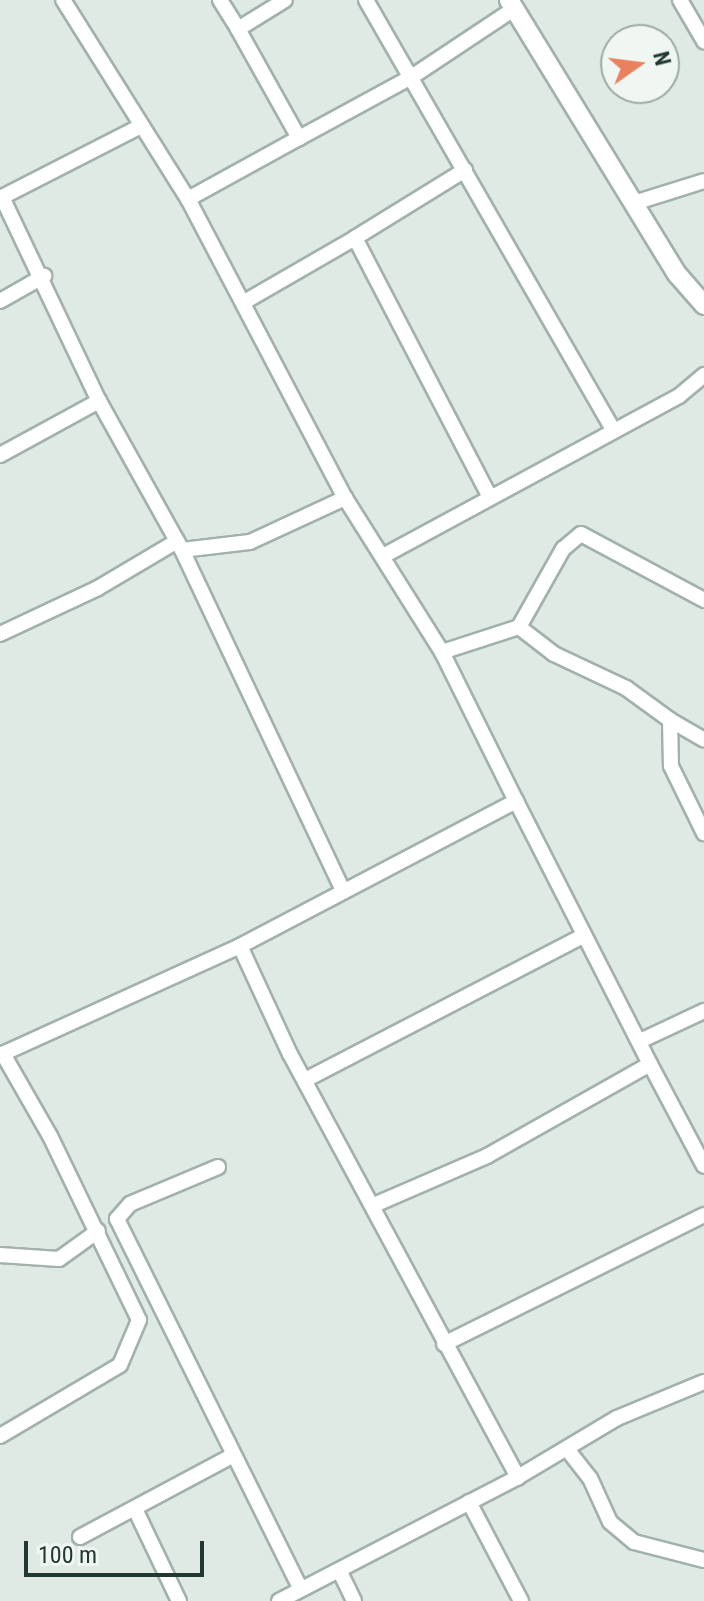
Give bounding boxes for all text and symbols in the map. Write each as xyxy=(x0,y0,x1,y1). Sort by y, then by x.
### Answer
north arrow xyxy=(600,24,680,104)
text: N xyxy=(648,49,676,68)
scale bar xyxy=(28,1525,208,1575)
text: 100 m xyxy=(38,1541,97,1569)

